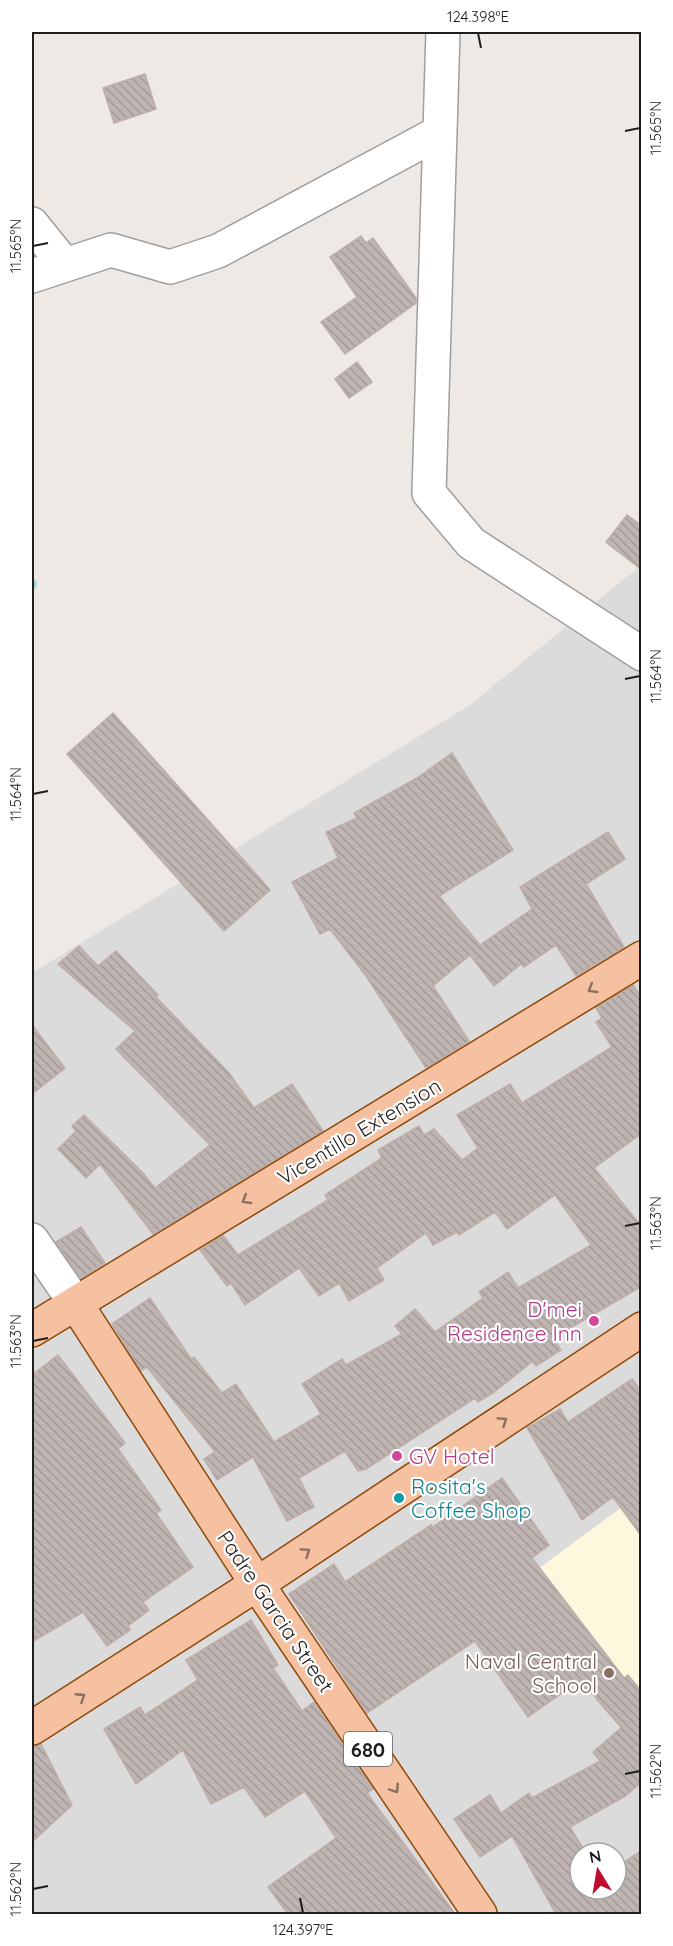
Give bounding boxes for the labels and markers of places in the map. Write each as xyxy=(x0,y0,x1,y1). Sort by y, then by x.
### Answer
place label: D'mei Residence Inn xyxy=(447,1296,582,1346)
marker: D'mei Residence Inn xyxy=(587,1314,601,1328)
place label: GV Hotel xyxy=(409,1443,495,1469)
marker: GV Hotel xyxy=(390,1449,404,1463)
place label: Rosita's Coffee Shop xyxy=(411,1473,531,1523)
marker: Rosita's Coffee Shop xyxy=(392,1491,406,1505)
place label: Naval Central School xyxy=(465,1648,597,1698)
marker: Naval Central School xyxy=(602,1666,616,1680)

